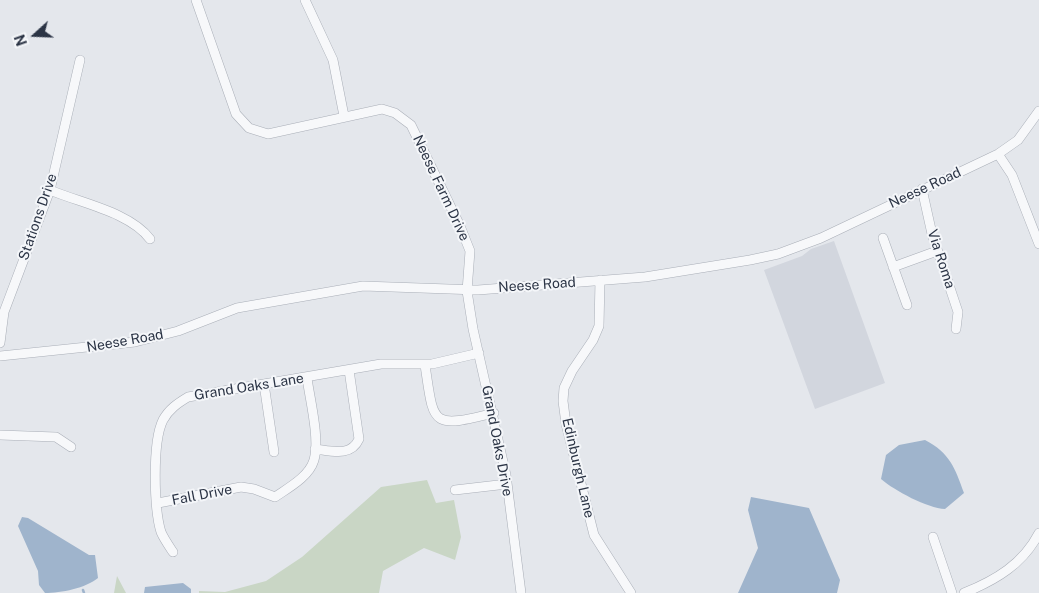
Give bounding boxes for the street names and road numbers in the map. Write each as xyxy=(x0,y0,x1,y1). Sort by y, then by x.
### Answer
street label: Neese Farm Drive xyxy=(409,132,473,244)
street label: Neese Road xyxy=(886,164,964,212)
street label: Stations Drive xyxy=(15,171,61,263)
street label: Via Roma xyxy=(924,227,958,291)
street label: Neese Road xyxy=(498,274,576,296)
street label: Neese Road xyxy=(85,326,165,356)
street label: Grand Oaks Lane xyxy=(193,370,305,404)
street label: Grand Oaks Drive xyxy=(478,384,516,498)
street label: Edinburgh Lane xyxy=(558,416,598,520)
street label: Fall Drive xyxy=(170,481,234,509)

